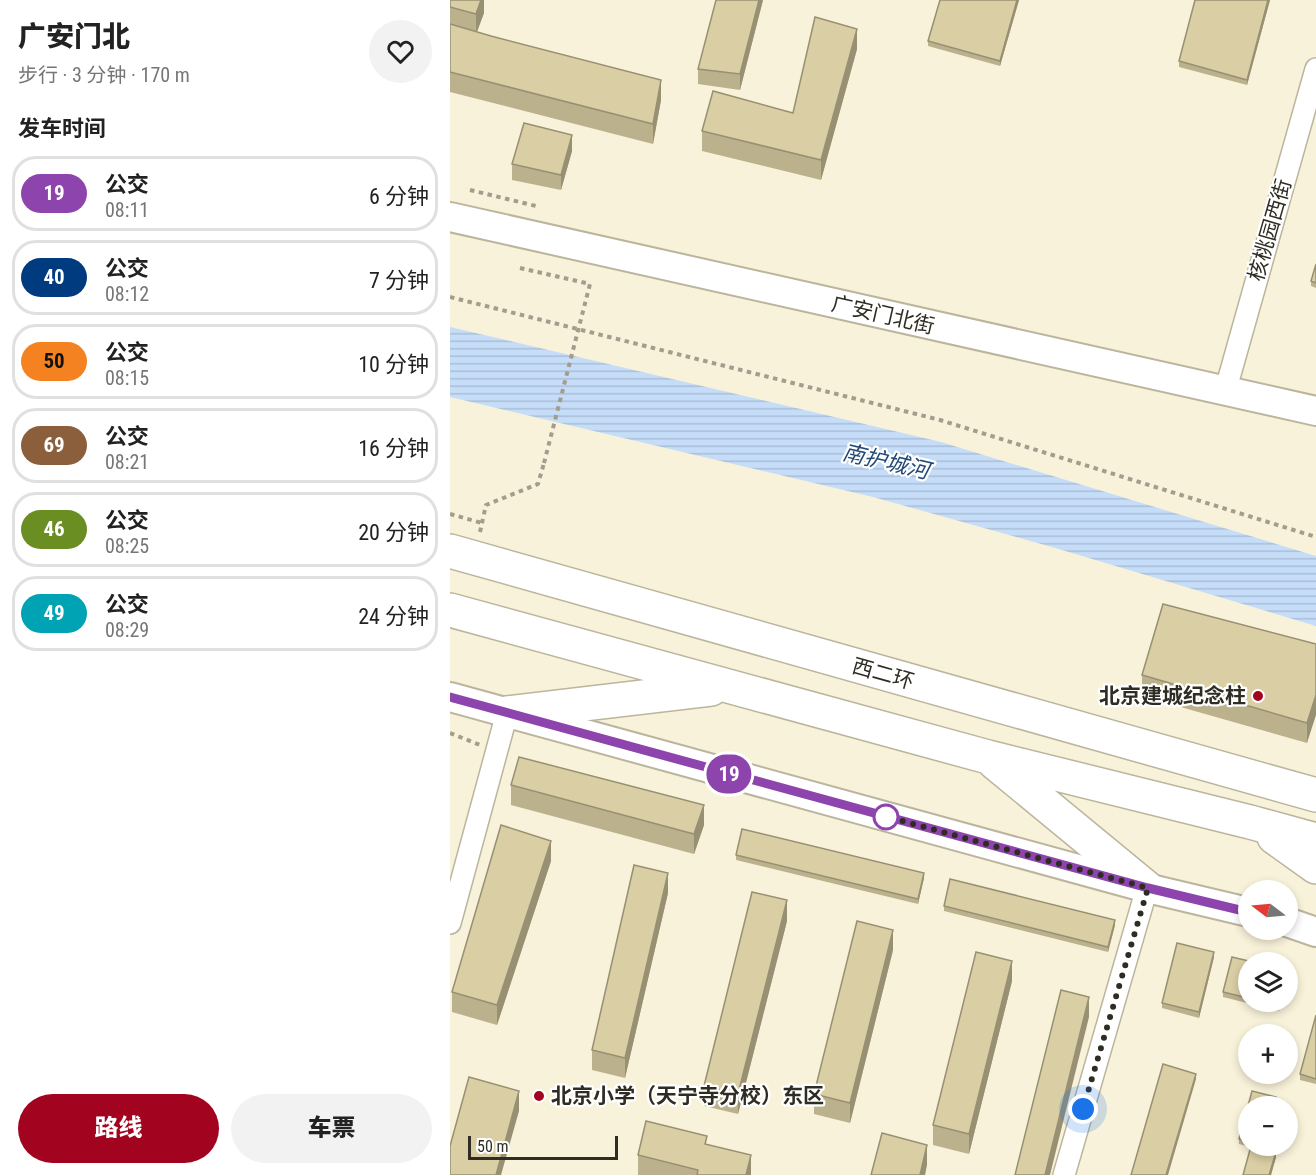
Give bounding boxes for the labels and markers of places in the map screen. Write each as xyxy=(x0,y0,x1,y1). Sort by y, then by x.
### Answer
place label: 北京建城纪念柱 xyxy=(1099,684,1246,708)
marker: 北京建城纪念柱 xyxy=(1251,689,1265,703)
unlabelled marker xyxy=(873,804,899,830)
place label: 北京小学（天宁寺分校）东区 xyxy=(551,1084,824,1108)
marker: 北京小学（天宁寺分校）东区 xyxy=(532,1089,546,1103)

